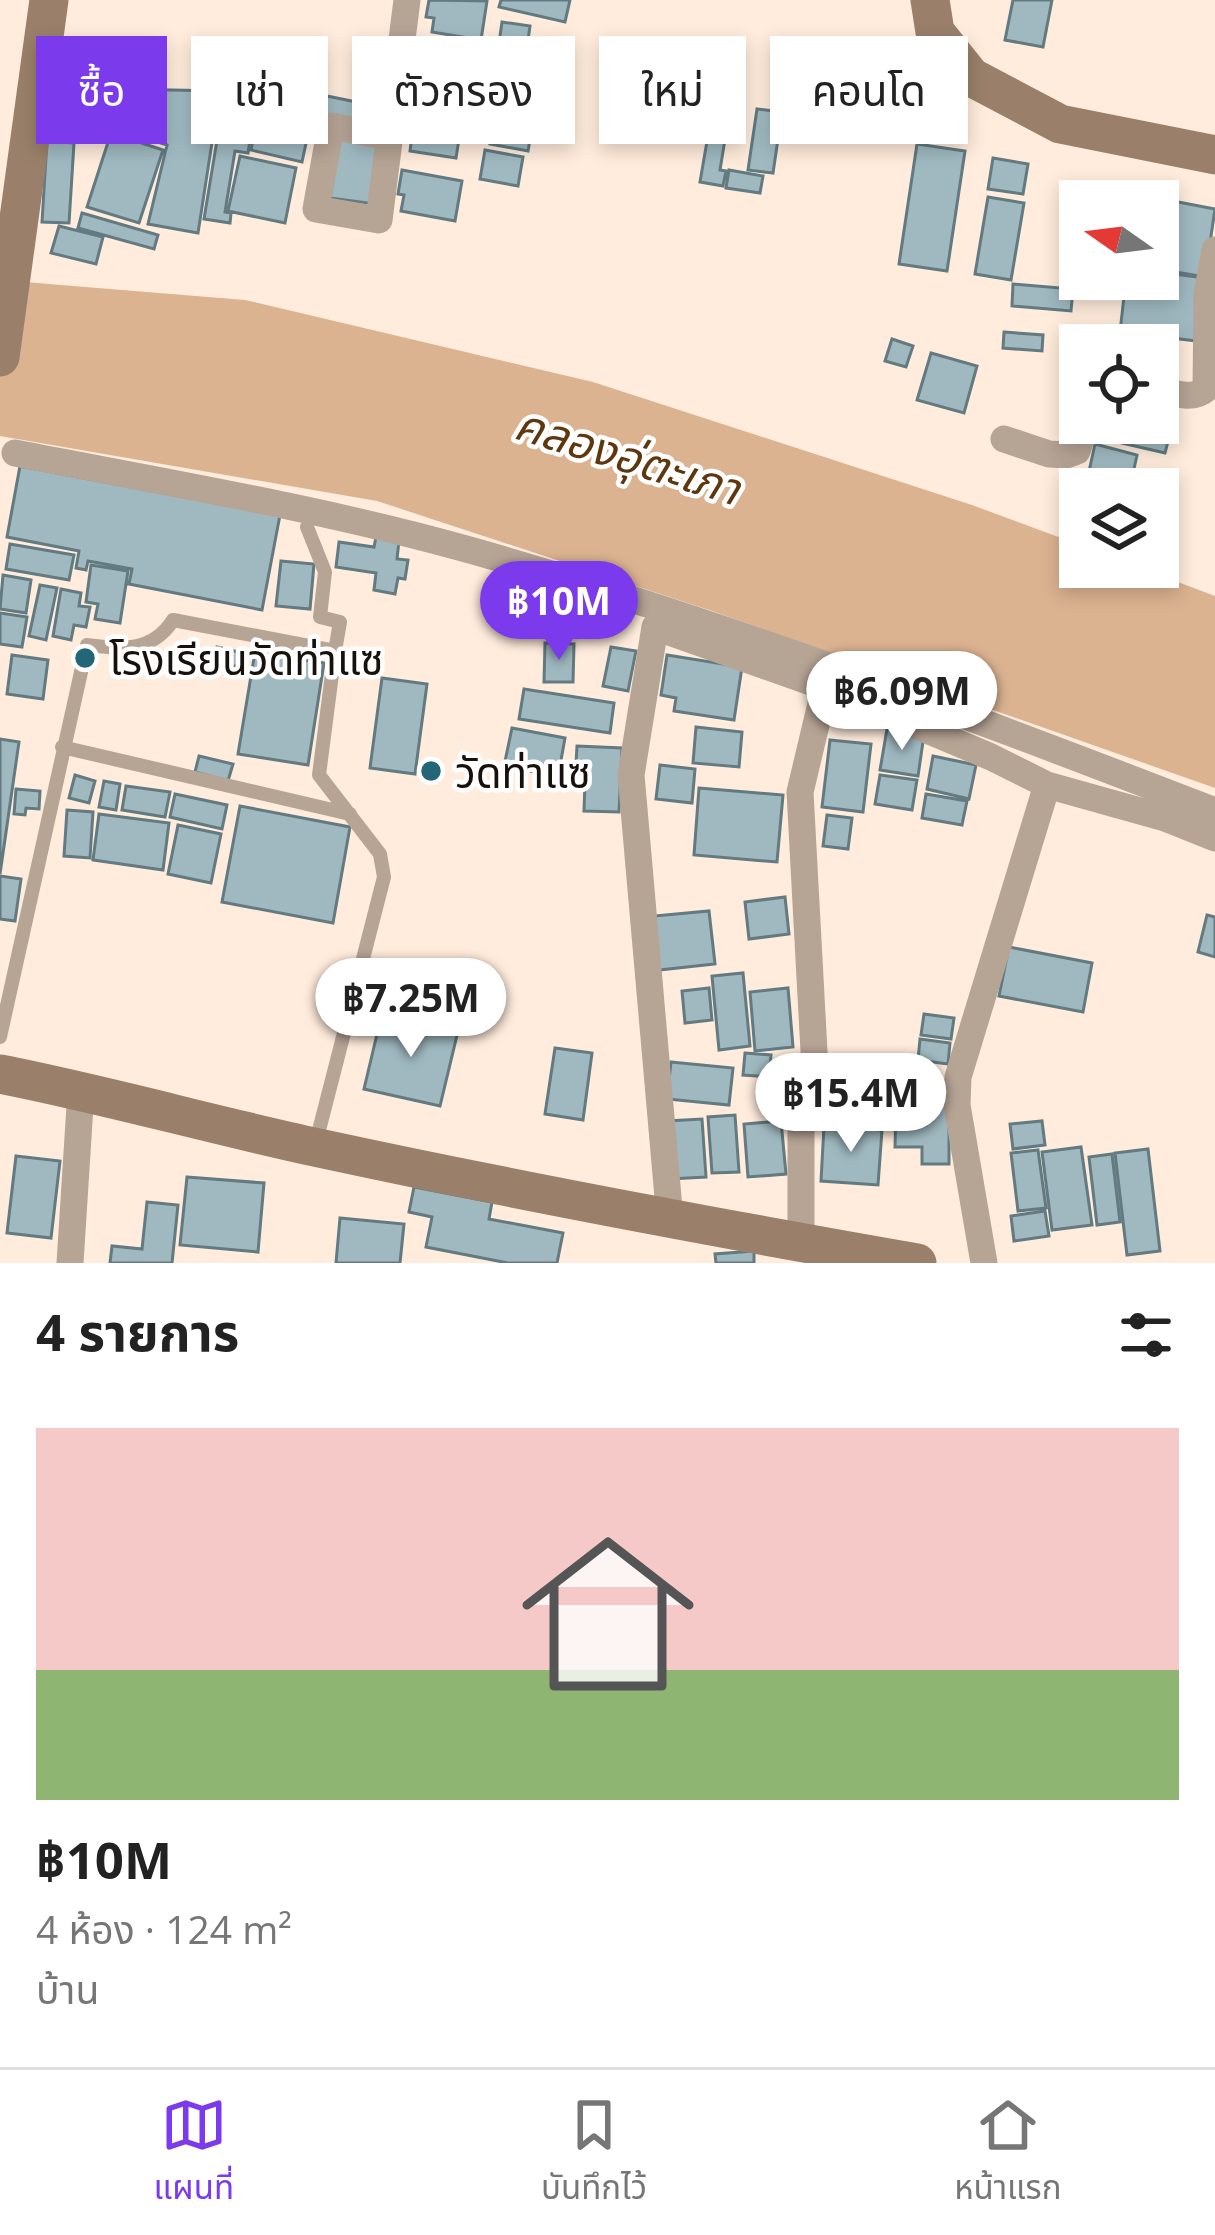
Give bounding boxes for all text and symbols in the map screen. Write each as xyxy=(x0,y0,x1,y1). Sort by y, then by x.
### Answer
chip: ซื้อ xyxy=(36,36,167,144)
chip: เช่า xyxy=(191,36,328,144)
chip: ตัวกรอง xyxy=(352,36,575,144)
chip: ใหม่ xyxy=(599,36,746,144)
chip: คอนโด xyxy=(770,36,968,144)
north arrow xyxy=(1059,180,1179,300)
map controls xyxy=(1059,180,1179,588)
button: locate xyxy=(1059,324,1179,444)
water label: คลองอุ่ตะเภา xyxy=(508,392,749,519)
button: layers xyxy=(1059,468,1179,588)
pin: ฿10M xyxy=(488,561,630,663)
text: ฿10M xyxy=(507,573,611,626)
place label: โรงเรียนวัดท่าแซ xyxy=(109,630,384,687)
marker: โรงเรียนวัดท่าแซ xyxy=(72,645,98,671)
pin: ฿6.09M xyxy=(804,651,1000,753)
text: ฿6.09M xyxy=(833,663,971,716)
place label: วัดท่าแซ xyxy=(455,743,591,800)
marker: วัดท่าแซ xyxy=(418,758,444,784)
pin: ฿7.25M xyxy=(313,958,509,1060)
text: ฿7.25M xyxy=(342,970,480,1023)
pin: ฿15.4M xyxy=(753,1053,949,1155)
text: ฿15.4M xyxy=(782,1065,920,1118)
text: 4 รายการ xyxy=(36,1296,239,1366)
icon: filters xyxy=(1113,1302,1179,1368)
icon: home xyxy=(500,1506,716,1722)
text: ฿10M xyxy=(36,1824,172,1894)
text: 4 ห้อง · 124 m² xyxy=(36,1902,292,1955)
text: บ้าน xyxy=(36,1962,99,2015)
tab: แผนที่ xyxy=(154,2092,234,2214)
tab: บันทึกไว้ xyxy=(541,2092,647,2214)
tab: หน้าแรก xyxy=(954,2092,1061,2214)

